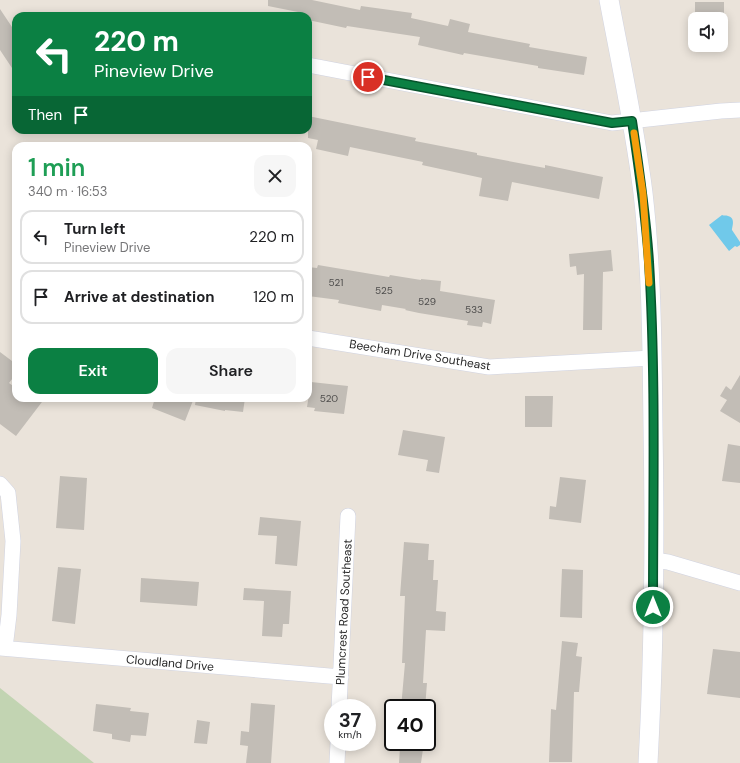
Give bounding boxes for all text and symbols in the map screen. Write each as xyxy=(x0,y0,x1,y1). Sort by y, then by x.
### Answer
map controls xyxy=(688,12,728,52)
button: sound xyxy=(688,12,728,52)
text: 220 m xyxy=(94,23,179,60)
icon: left xyxy=(28,28,80,80)
text: Pineview Drive xyxy=(94,59,214,83)
pin xyxy=(351,60,385,94)
icon: arrive xyxy=(357,66,379,88)
icon: arrive xyxy=(70,104,92,126)
text: Then xyxy=(28,105,62,125)
text: 1 min xyxy=(28,152,85,183)
button: close xyxy=(254,155,296,197)
text: 340 m · 16:53 xyxy=(28,183,107,200)
text: Turn left xyxy=(64,219,125,239)
icon: left xyxy=(30,226,52,248)
text: 220 m xyxy=(249,227,294,247)
text: Pineview Drive xyxy=(64,239,151,256)
house number: 521 xyxy=(329,276,343,289)
house number: 525 xyxy=(375,284,393,297)
icon: arrive xyxy=(30,286,52,308)
text: Arrive at destination xyxy=(64,287,215,307)
text: 120 m xyxy=(253,287,294,307)
house number: 529 xyxy=(418,295,436,308)
house number: 533 xyxy=(465,303,483,316)
street label: Beecham Drive Southeast xyxy=(348,336,492,374)
button: Exit xyxy=(28,348,158,394)
button: Share xyxy=(166,348,296,394)
house number: 520 xyxy=(320,392,338,405)
street label: Plumcrest Road Southeast xyxy=(332,538,356,685)
position arrow xyxy=(632,586,674,628)
street label: Cloudland Drive xyxy=(125,651,215,675)
speed limit sign: 40 xyxy=(384,699,436,751)
text: 37 xyxy=(339,707,361,733)
text: km/h xyxy=(338,728,362,741)

